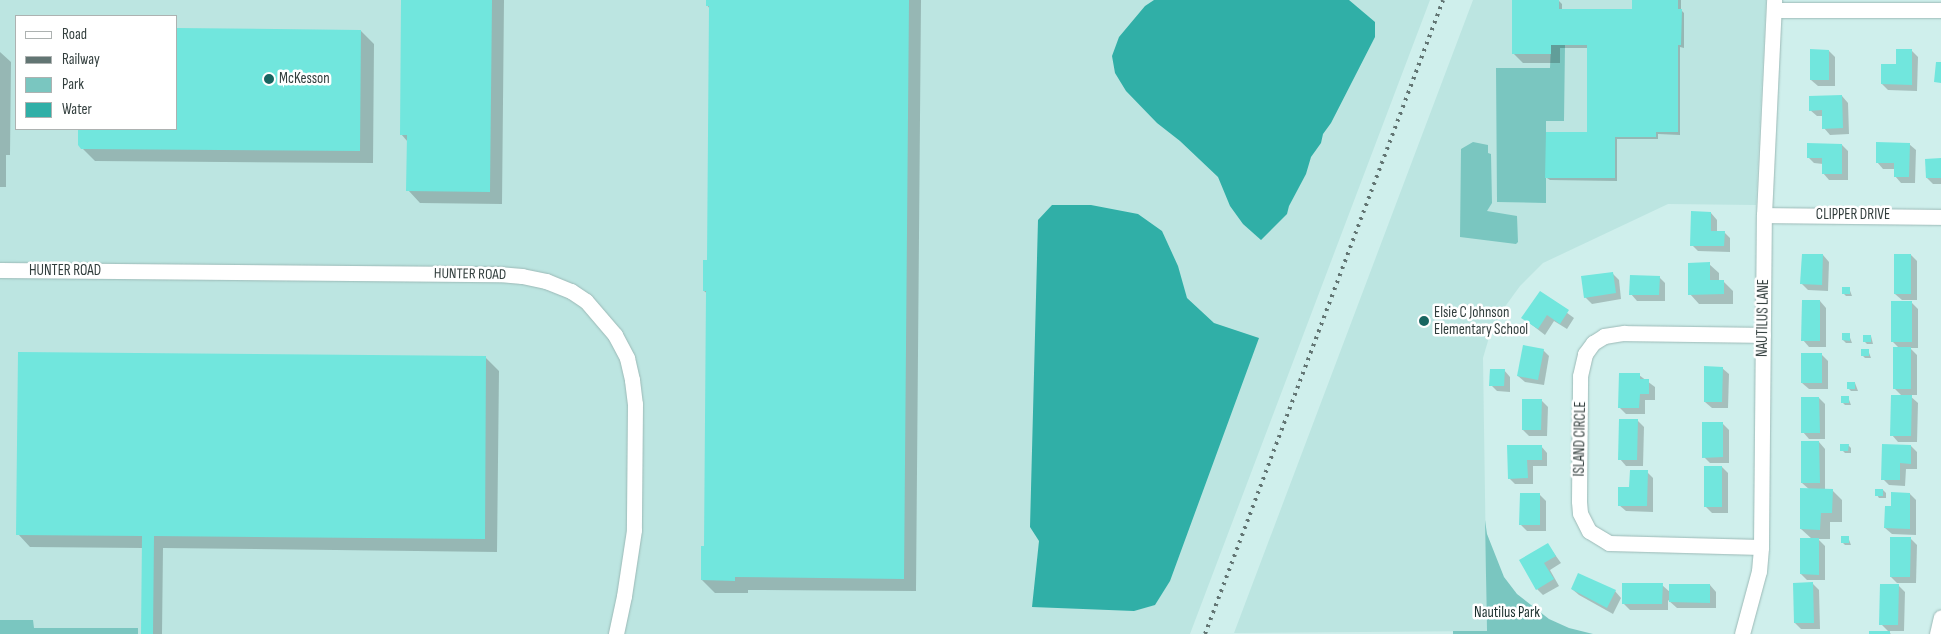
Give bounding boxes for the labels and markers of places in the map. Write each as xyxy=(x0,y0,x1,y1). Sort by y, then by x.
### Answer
place label: McKesson xyxy=(279,70,330,88)
marker: McKesson xyxy=(263,73,275,85)
place label: Elsie C Johnson Elementary School xyxy=(1434,303,1528,338)
marker: Elsie C Johnson Elementary School xyxy=(1418,315,1430,327)

